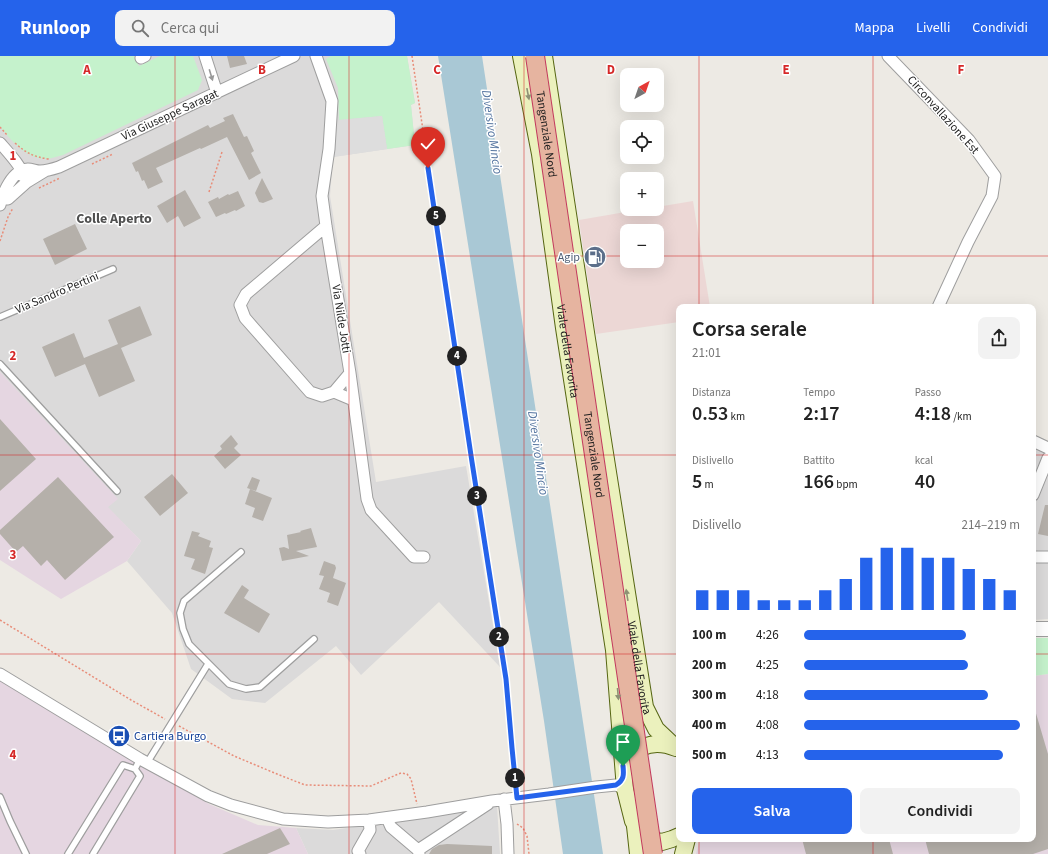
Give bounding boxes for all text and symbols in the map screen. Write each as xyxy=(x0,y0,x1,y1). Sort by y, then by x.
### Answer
search box xyxy=(115,10,395,46)
text: Runloop xyxy=(20,15,91,42)
icon: search xyxy=(129,17,151,39)
text: Cerca qui xyxy=(161,18,219,39)
text: Mappa xyxy=(854,18,894,38)
text: Livelli xyxy=(916,18,950,38)
text: Condividi xyxy=(972,18,1028,38)
text: A xyxy=(82,61,91,79)
text: B xyxy=(258,61,266,79)
text: C xyxy=(433,61,441,79)
text: D xyxy=(607,61,615,79)
text: E xyxy=(782,61,790,79)
text: F xyxy=(958,61,965,79)
north arrow xyxy=(620,68,664,112)
map controls xyxy=(620,68,664,268)
one-way arrow xyxy=(208,69,214,81)
street label: Circonvallazione Est xyxy=(903,72,983,158)
street label: Via Giuseppe Saragat xyxy=(119,85,221,145)
one-way arrow xyxy=(526,88,532,100)
water label: Diversivo Mincio xyxy=(477,89,507,176)
street label: Tangenziale Nord xyxy=(532,90,561,179)
button: locate xyxy=(620,120,664,164)
pin xyxy=(411,127,445,168)
icon: check xyxy=(417,133,439,155)
text: 1 xyxy=(10,147,17,165)
button: + xyxy=(620,172,664,216)
pin: 5 xyxy=(426,206,446,226)
text: 5 xyxy=(433,208,439,223)
district label: Colle Aperto xyxy=(76,209,152,229)
button: − xyxy=(620,224,664,268)
fuel station icon: Agip xyxy=(582,244,608,270)
place label: Agip xyxy=(558,249,580,266)
street label: Via Sandro Pertini xyxy=(13,268,101,318)
street label: Via Nilde Jotti xyxy=(327,283,355,355)
street label: Viale della Favorita xyxy=(552,303,583,399)
text: Corsa serale xyxy=(692,313,807,345)
button: share xyxy=(978,317,1020,359)
text: 21:01 xyxy=(692,344,721,362)
pin: 4 xyxy=(447,346,467,366)
text: 2 xyxy=(10,347,17,365)
text: 4 xyxy=(454,348,460,363)
text: Distanza xyxy=(692,385,731,400)
text: Tempo xyxy=(803,385,835,400)
text: Passo xyxy=(915,385,941,400)
text: 0.53 xyxy=(692,400,728,428)
text: 2:17 xyxy=(803,400,840,428)
text: 4:18 xyxy=(915,400,951,428)
text: km xyxy=(728,409,745,424)
text: /km xyxy=(951,409,972,424)
water label: Diversivo Mincio xyxy=(523,410,553,497)
street label: Tangenziale Nord xyxy=(579,410,609,499)
text: Dislivello xyxy=(692,453,734,468)
text: Battito xyxy=(803,453,835,468)
text: kcal xyxy=(915,453,933,468)
text: 5 xyxy=(692,468,702,496)
text: 166 xyxy=(803,468,834,496)
text: 40 xyxy=(915,468,935,496)
text: m xyxy=(702,477,714,492)
text: bpm xyxy=(834,477,858,492)
pin: 3 xyxy=(467,486,487,506)
text: 3 xyxy=(474,488,480,503)
text: Dislivello xyxy=(692,516,741,534)
text: 214–219 m xyxy=(962,516,1020,534)
text: 3 xyxy=(10,546,17,564)
one-way arrow xyxy=(624,589,630,601)
street label: Viale della Favorita xyxy=(623,620,656,717)
text: 100 m xyxy=(692,626,726,644)
text: 4:26 xyxy=(756,626,779,644)
pin: 2 xyxy=(489,627,509,647)
text: 2 xyxy=(496,629,502,644)
text: 200 m xyxy=(692,656,726,674)
text: 4:25 xyxy=(756,656,779,674)
text: 300 m xyxy=(692,686,726,704)
text: 4:18 xyxy=(756,686,779,704)
one-way arrow xyxy=(614,688,621,700)
text: 400 m xyxy=(692,716,726,734)
text: 4:08 xyxy=(756,716,779,734)
bus stop icon: Cartiera Burgo xyxy=(106,723,132,749)
pin xyxy=(606,725,640,766)
place label: Cartiera Burgo xyxy=(134,728,206,745)
icon: arrive xyxy=(612,731,634,753)
text: 4 xyxy=(10,746,17,764)
text: 500 m xyxy=(692,746,726,764)
text: 4:13 xyxy=(756,746,779,764)
pin: 1 xyxy=(505,768,525,788)
text: 1 xyxy=(512,770,518,785)
button: Salva xyxy=(692,788,852,834)
button: Condividi xyxy=(860,788,1020,834)

